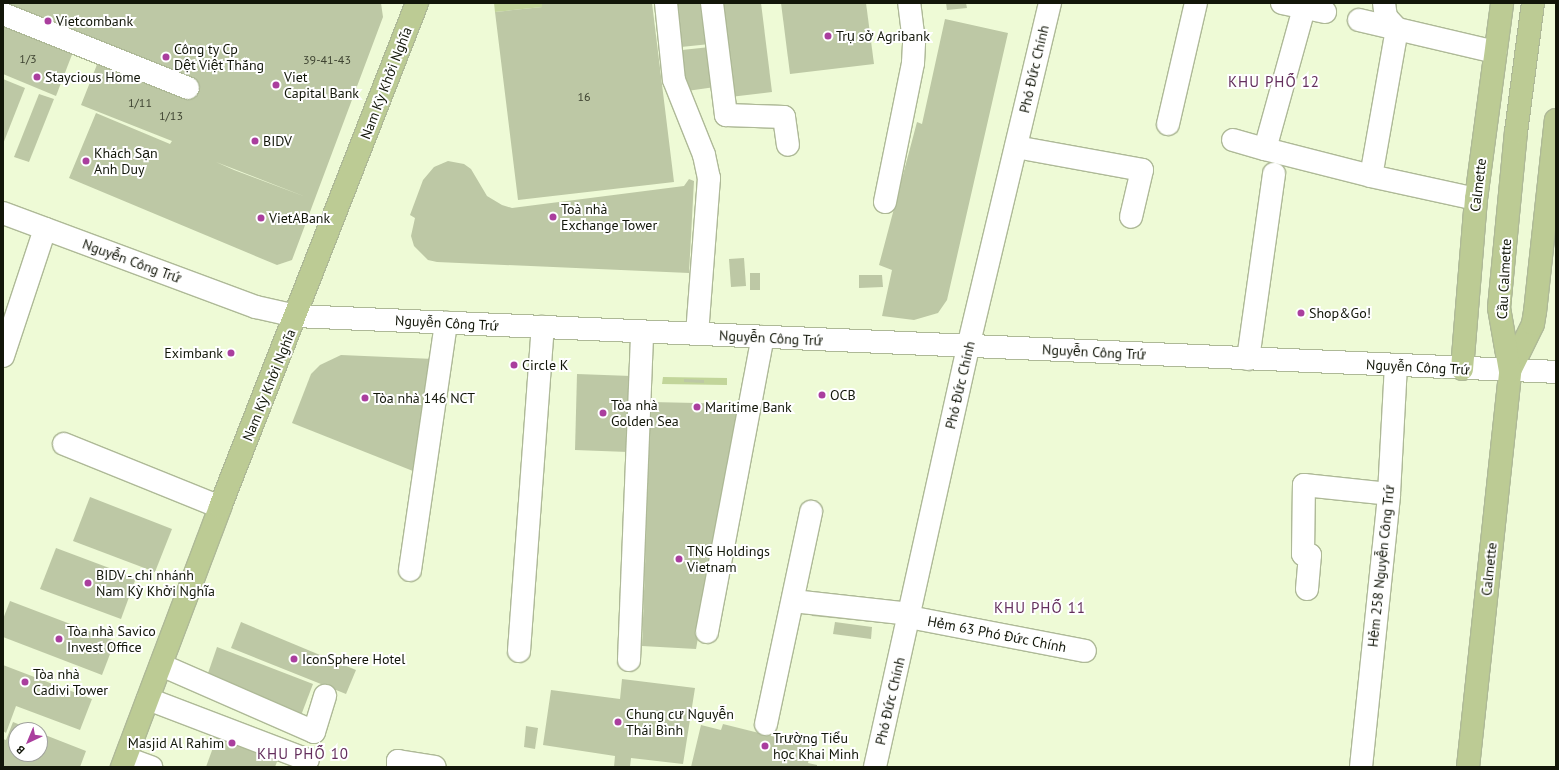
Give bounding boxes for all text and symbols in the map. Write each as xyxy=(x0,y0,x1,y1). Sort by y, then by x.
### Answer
place label: Vietcombank xyxy=(56,13,133,29)
marker: Vietcombank xyxy=(43,16,53,26)
street label: Phó Đức Chính xyxy=(1016,24,1052,114)
street label: Nam Kỳ Khởi Nghĩa xyxy=(357,25,415,141)
place label: Trụ sở Agribank xyxy=(836,28,930,44)
marker: Trụ sở Agribank xyxy=(823,31,833,41)
place label: Công ty Cp Dệt Việt Thắng xyxy=(174,41,265,74)
house number: 1/3 xyxy=(19,52,37,66)
marker: Công ty Cp Dệt Việt Thắng xyxy=(161,52,171,62)
house number: 39-41-43 xyxy=(303,53,351,67)
place label: Staycious Home xyxy=(45,69,141,85)
place label: Viet Capital Bank xyxy=(284,69,359,102)
marker: Staycious Home xyxy=(32,72,42,82)
district label: KHU PHỐ 12 xyxy=(1228,73,1320,91)
marker: Viet Capital Bank xyxy=(271,80,281,90)
house number: 16 xyxy=(577,90,591,104)
house number: 1/11 xyxy=(128,96,152,110)
house number: 1/13 xyxy=(159,109,183,123)
place label: BIDV xyxy=(263,133,292,149)
marker: BIDV xyxy=(250,136,260,146)
place label: Khách Sạn Anh Duy xyxy=(94,145,158,178)
marker: Khách Sạn Anh Duy xyxy=(81,156,91,166)
street label: Calmette xyxy=(1466,157,1490,213)
place label: Toà nhà Exchange Tower xyxy=(561,201,658,234)
place label: VietABank xyxy=(269,210,330,226)
marker: Toà nhà Exchange Tower xyxy=(548,212,558,222)
marker: VietABank xyxy=(256,213,266,223)
street label: Nguyễn Công Trứ xyxy=(80,235,184,287)
street label: Cầu Calmette xyxy=(1493,238,1515,320)
place label: Shop&Go! xyxy=(1309,305,1371,321)
marker: Shop&Go! xyxy=(1296,308,1306,318)
street label: Nguyễn Công Trứ xyxy=(395,312,499,334)
street label: Nam Kỳ Khởi Nghĩa xyxy=(239,327,299,443)
street label: Nguyễn Công Trứ xyxy=(719,327,823,349)
street label: Phó Đức Chính xyxy=(942,340,978,430)
street label: Nguyễn Công Trứ xyxy=(1042,341,1146,363)
place label: Eximbank xyxy=(164,345,223,361)
marker: Eximbank xyxy=(226,348,236,358)
street label: Nguyễn Công Trứ xyxy=(1366,356,1470,378)
place label: Circle K xyxy=(522,357,568,373)
marker: Circle K xyxy=(509,360,519,370)
place label: OCB xyxy=(830,387,856,403)
place label: Tòa nhà 146 NCT xyxy=(373,390,475,406)
marker: OCB xyxy=(817,390,827,400)
marker: Tòa nhà 146 NCT xyxy=(360,393,370,403)
place label: Tòa nhà Golden Sea xyxy=(611,397,679,430)
place label: Maritime Bank xyxy=(705,399,792,415)
marker: Maritime Bank xyxy=(692,402,702,412)
marker: Tòa nhà Golden Sea xyxy=(598,408,608,418)
street label: Hẻm 258 Nguyễn Công Trứ xyxy=(1364,484,1398,648)
street label: Calmette xyxy=(1478,541,1500,597)
place label: TNG Holdings Vietnam xyxy=(687,543,770,576)
marker: TNG Holdings Vietnam xyxy=(674,554,684,564)
place label: BIDV - chi nhánh Nam Kỳ Khởi Nghĩa xyxy=(96,567,215,600)
marker: BIDV - chi nhánh Nam Kỳ Khởi Nghĩa xyxy=(83,578,93,588)
district label: KHU PHỐ 11 xyxy=(994,599,1086,617)
street label: Hẻm 63 Phó Đức Chính xyxy=(926,612,1068,656)
place label: Tòa nhà Savico Invest Office xyxy=(67,623,156,656)
marker: Tòa nhà Savico Invest Office xyxy=(54,634,64,644)
place label: IconSphere Hotel xyxy=(302,651,405,667)
marker: IconSphere Hotel xyxy=(289,654,299,664)
street label: Phó Đức Chính xyxy=(872,656,908,746)
place label: Tòa nhà Cadivi Tower xyxy=(33,666,109,698)
marker: Tòa nhà Cadivi Tower xyxy=(20,677,30,687)
place label: Chung cư Nguyễn Thái Bình xyxy=(626,706,733,738)
marker: Chung cư Nguyễn Thái Bình xyxy=(613,717,623,727)
north arrow xyxy=(8,722,48,762)
place label: Trường Tiểu học Khai Minh xyxy=(773,730,860,762)
place label: Masjid Al Rahim xyxy=(127,735,224,751)
marker: Masjid Al Rahim xyxy=(227,738,237,748)
marker: Trường Tiểu học Khai Minh xyxy=(760,741,770,751)
text: B xyxy=(13,743,28,757)
district label: KHU PHỐ 10 xyxy=(257,745,349,763)

